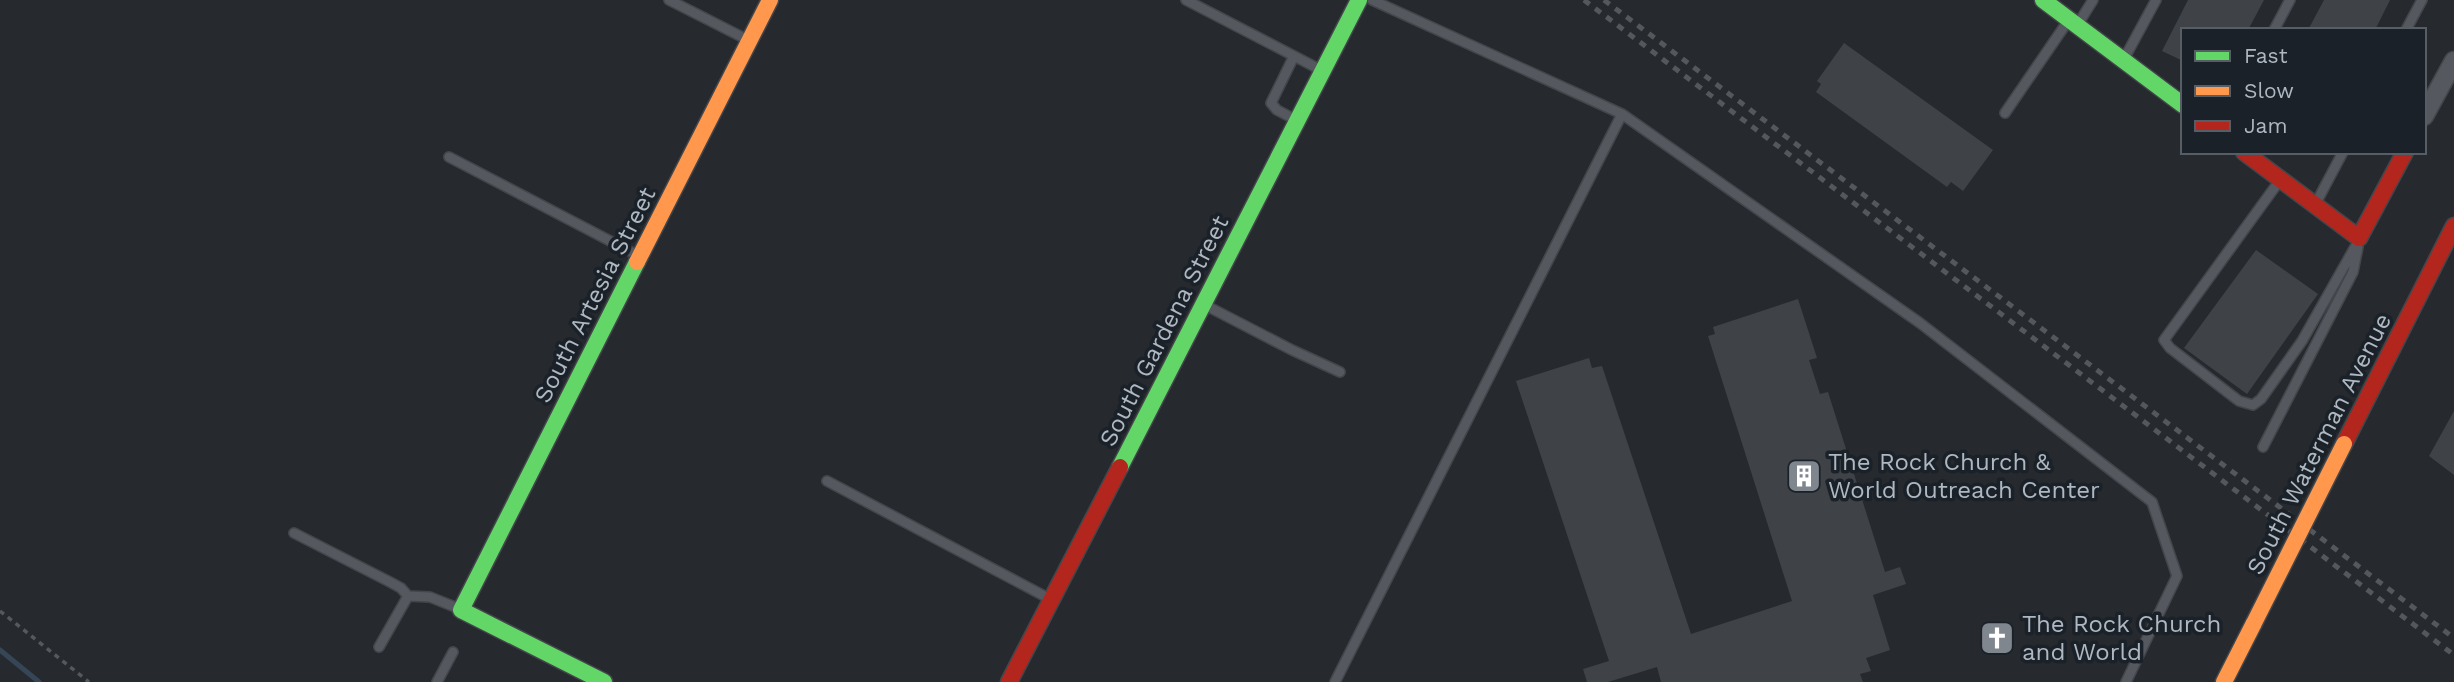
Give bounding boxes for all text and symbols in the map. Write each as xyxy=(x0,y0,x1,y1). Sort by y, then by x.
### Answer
legend xyxy=(2181,28,2426,154)
text: Fast xyxy=(2244,43,2288,68)
text: Slow xyxy=(2244,78,2294,103)
text: Jam xyxy=(2244,113,2287,138)
street label: South Artesia Street xyxy=(528,183,662,407)
street label: South Gardena Street xyxy=(1094,211,1234,451)
street label: South Waterman Avenue xyxy=(2241,309,2397,579)
place label: The Rock Church & World Outreach Center xyxy=(1828,448,2100,504)
building icon: The Rock Church & World Outreach Center xyxy=(1785,457,1823,495)
place label: The Rock Church and World xyxy=(2022,610,2221,666)
church icon: The Rock Church and World xyxy=(1978,619,2016,657)

